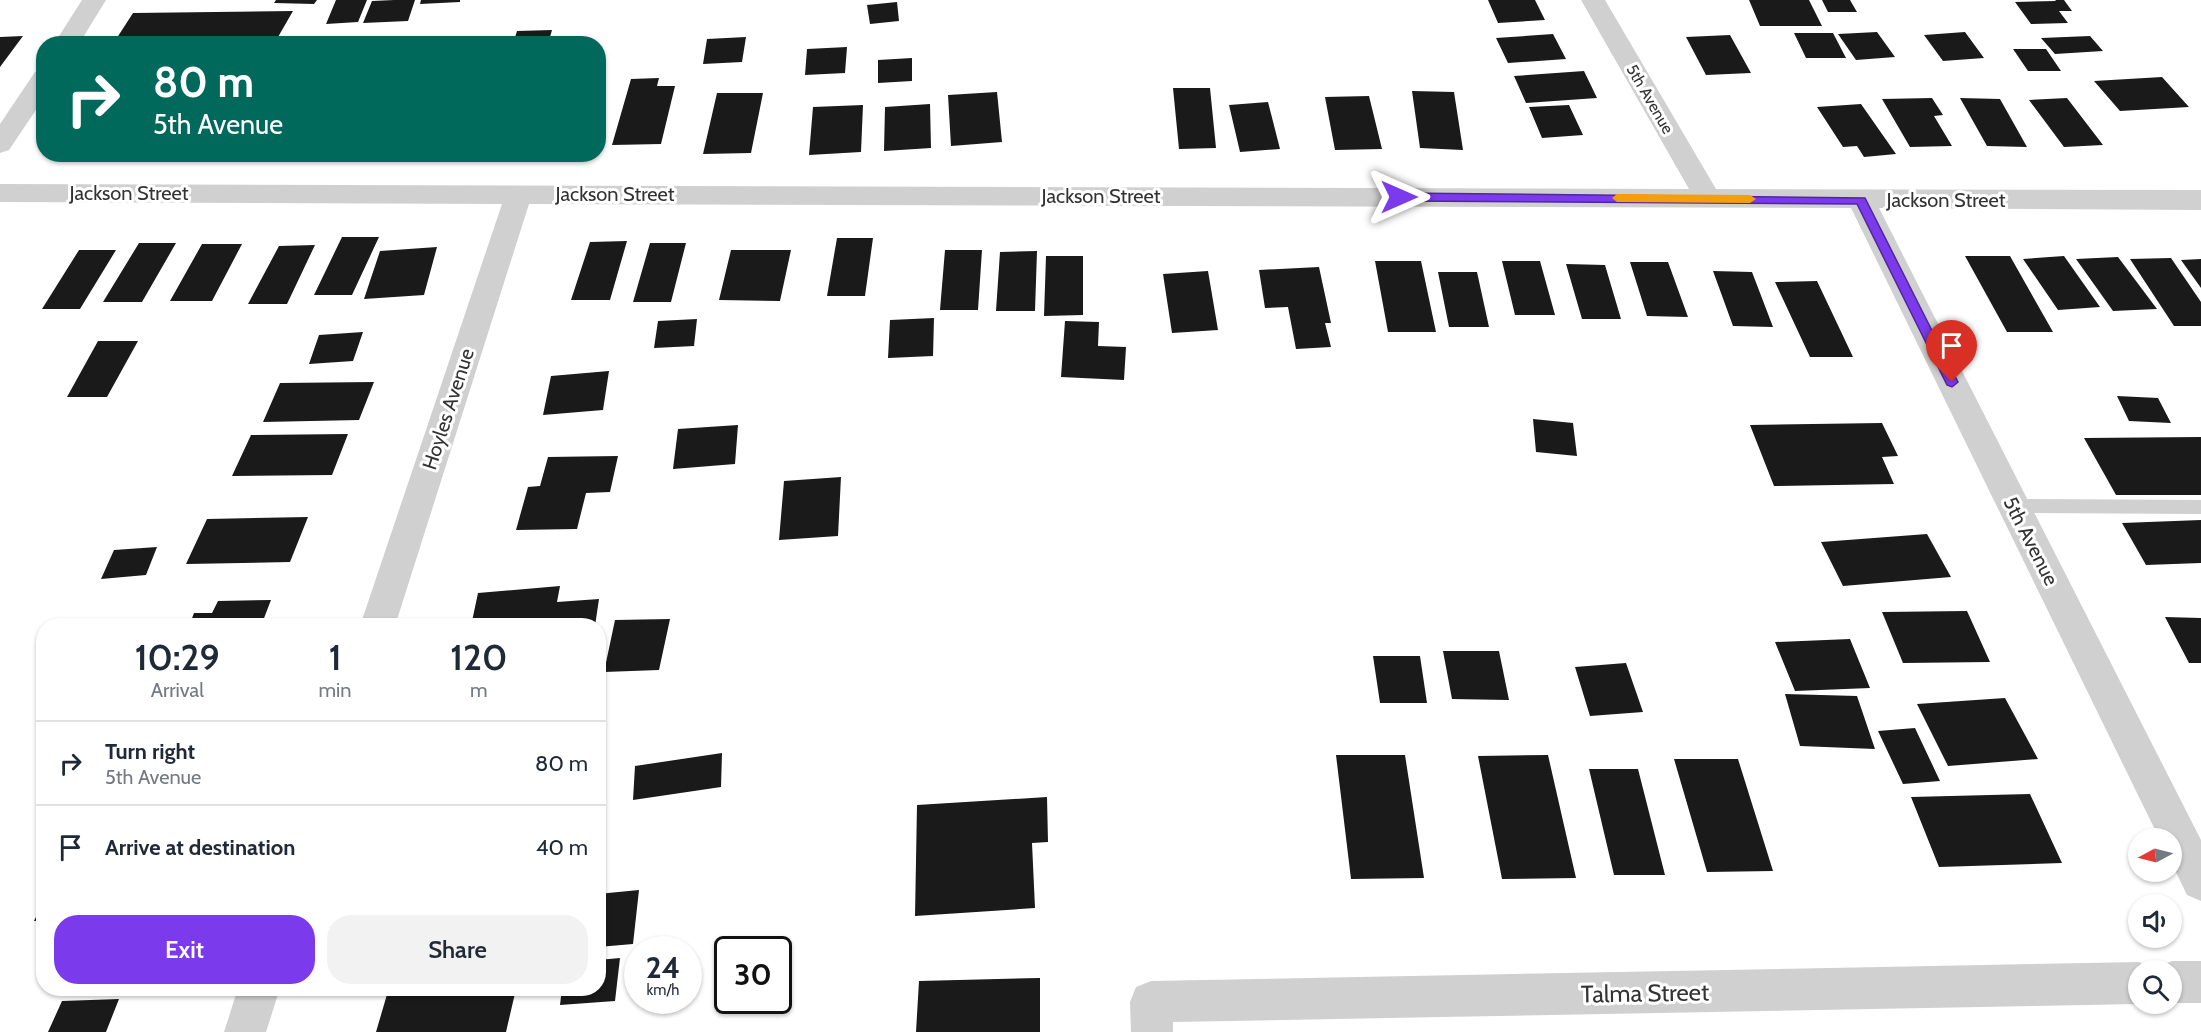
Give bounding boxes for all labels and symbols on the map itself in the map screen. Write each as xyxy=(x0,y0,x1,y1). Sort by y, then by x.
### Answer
street label: 5th Avenue xyxy=(1623,61,1677,137)
position arrow xyxy=(1367,165,1431,229)
street label: Jackson Street xyxy=(69,181,189,205)
street label: Jackson Street xyxy=(555,182,675,206)
street label: Jackson Street xyxy=(1041,184,1161,208)
street label: Jackson Street xyxy=(1886,188,2006,212)
pin xyxy=(1926,320,1977,382)
street label: Hoyles Avenue xyxy=(417,345,479,473)
street label: 5th Avenue xyxy=(1998,493,2064,589)
north arrow xyxy=(2128,828,2182,882)
speed limit sign: 30 xyxy=(714,936,792,1014)
street label: Talma Street xyxy=(1581,977,1709,1009)

